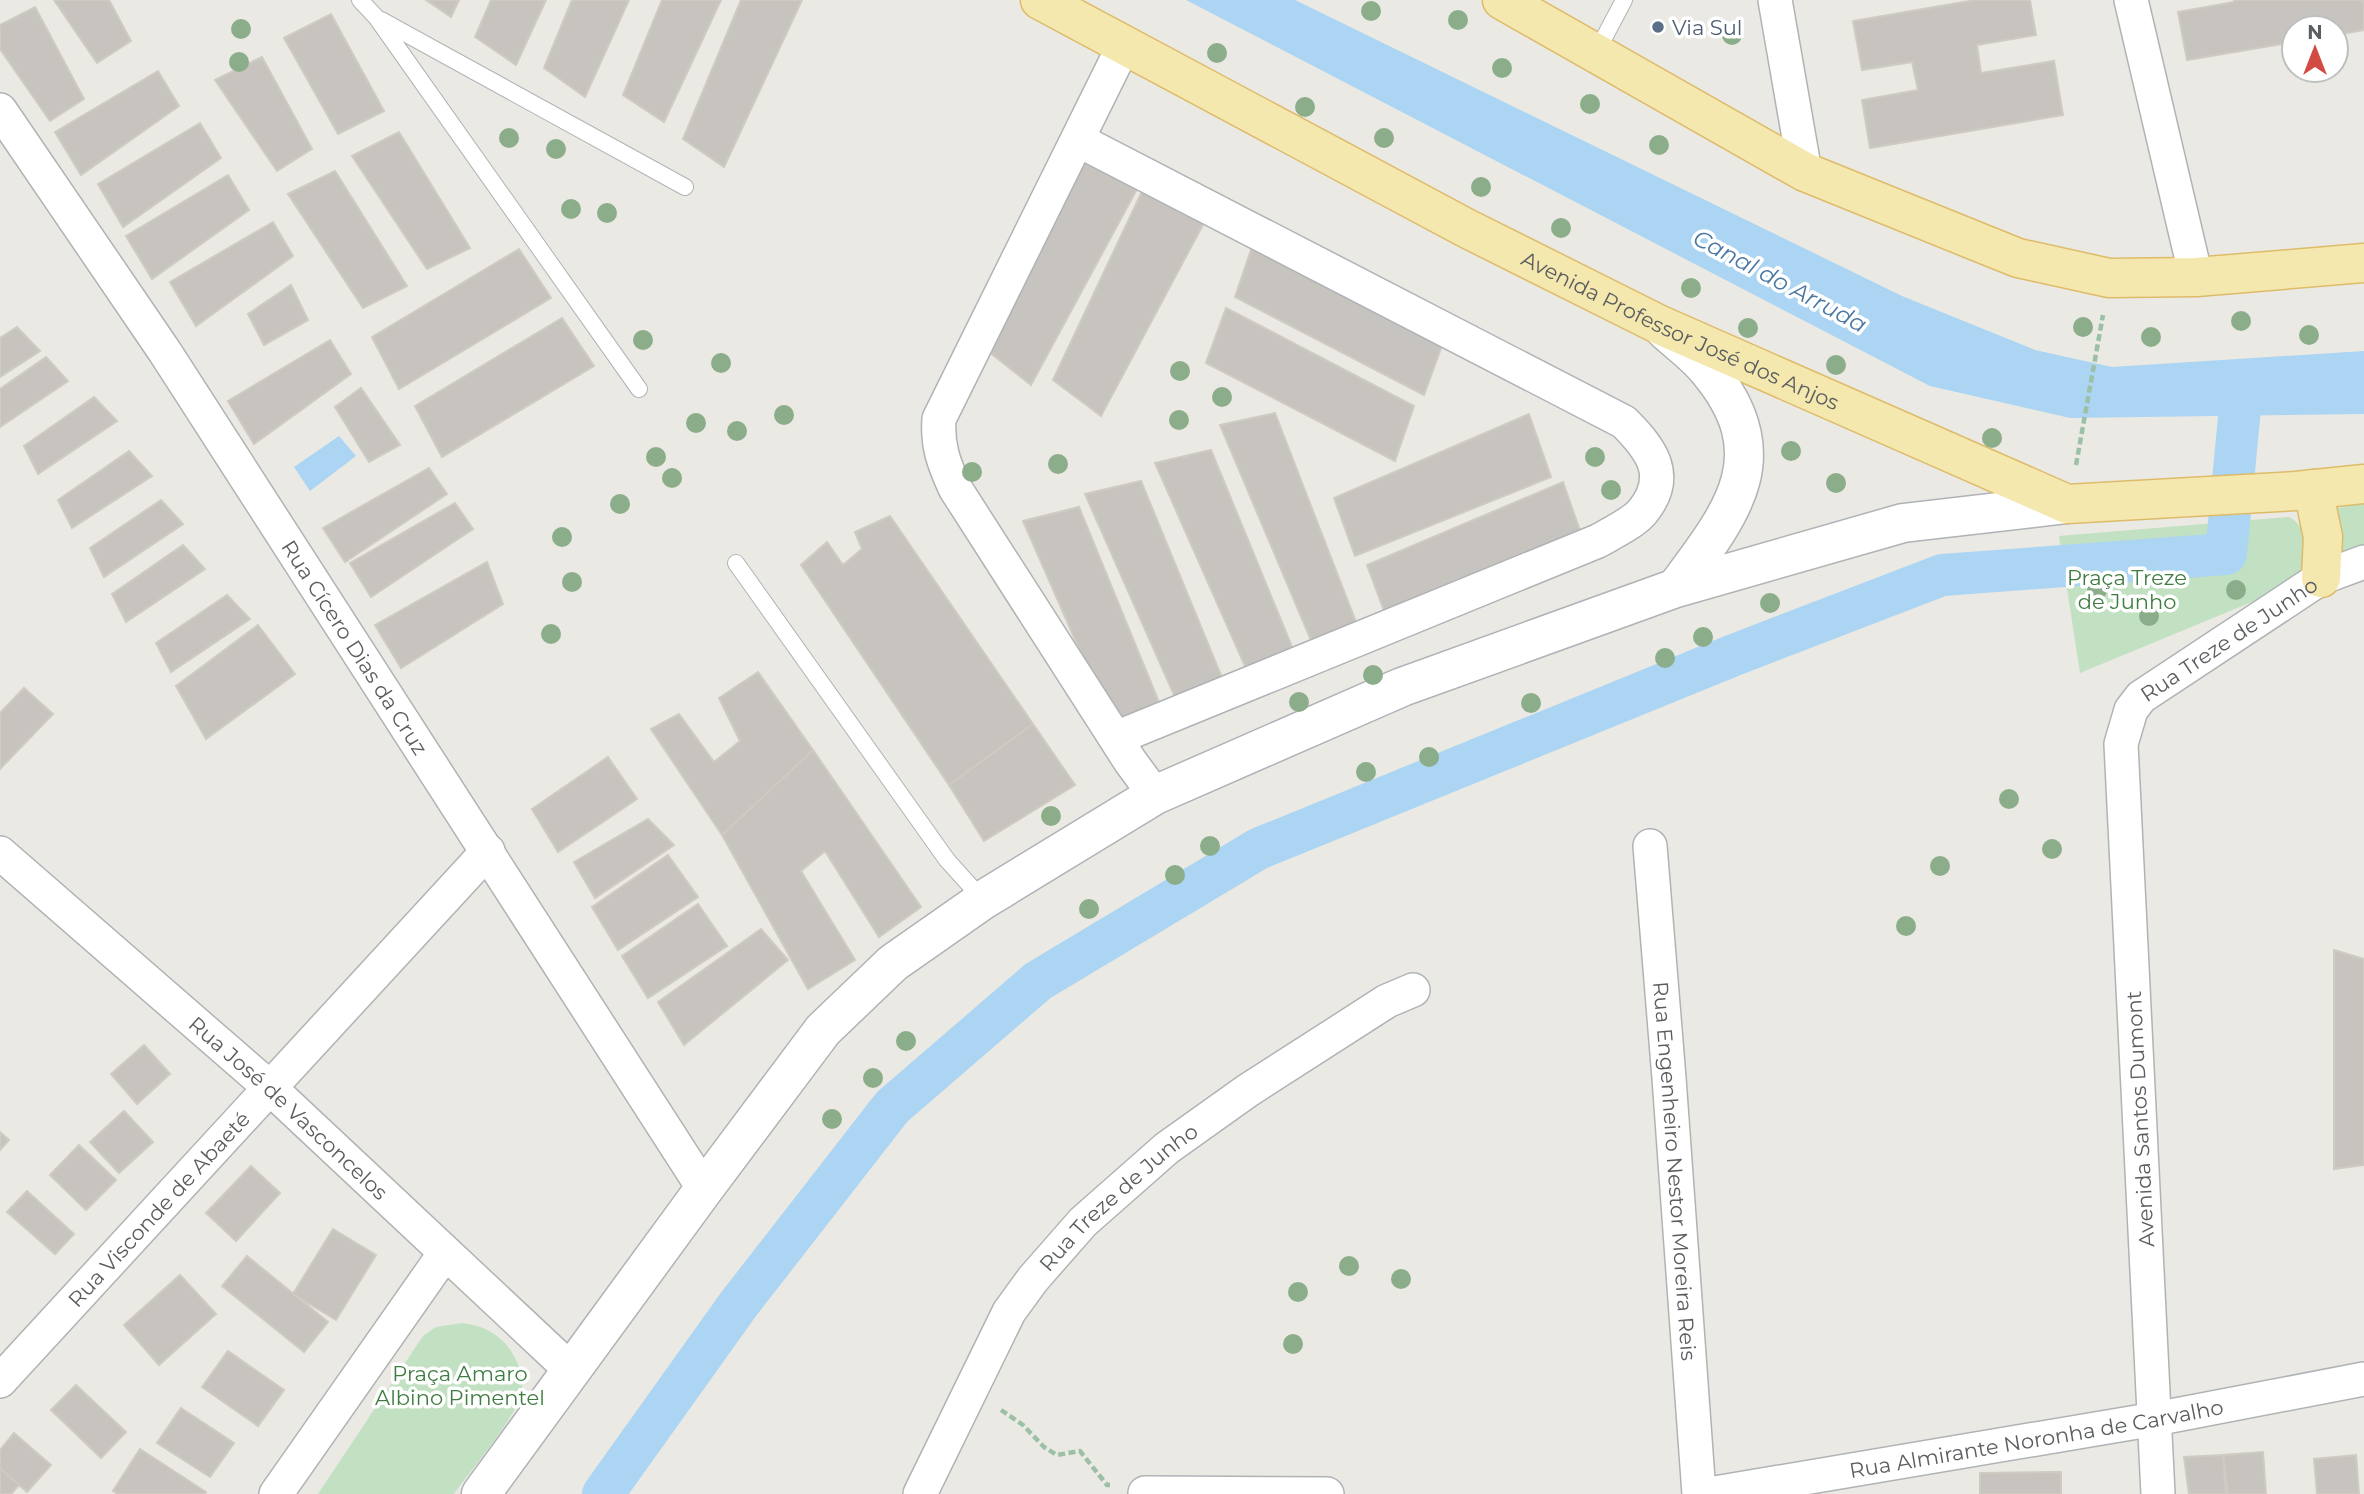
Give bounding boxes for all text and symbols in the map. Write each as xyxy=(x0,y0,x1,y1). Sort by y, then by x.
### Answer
north arrow xyxy=(2280,14,2350,84)
place label: Via Sul xyxy=(1672,15,1743,40)
marker: Via Sul xyxy=(1650,19,1666,35)
text: N xyxy=(2307,21,2323,44)
water label: Canal do Arruda xyxy=(1688,223,1872,339)
street label: Avenida Professor José dos Anjos xyxy=(1518,246,1843,415)
street label: Rua Cícero Dias da Cruz xyxy=(277,535,433,759)
park label: Praça Treze de Junho xyxy=(2067,565,2187,614)
street label: Rua Treze de Junho xyxy=(2135,571,2322,707)
street label: Rua Engenheiro Nestor Moreira Reis xyxy=(1649,980,1702,1362)
street label: Avenida Santos Dumont xyxy=(2121,990,2159,1248)
street label: Rua José de Vasconcelos xyxy=(184,1011,393,1205)
street label: Rua Visconde de Abaeté xyxy=(62,1106,255,1312)
street label: Rua Treze de Junho xyxy=(1034,1118,1202,1276)
park label: Praça Amaro Albino Pimentel xyxy=(375,1361,545,1410)
street label: Rua Almirante Noronha de Carvalho xyxy=(1847,1394,2225,1483)

